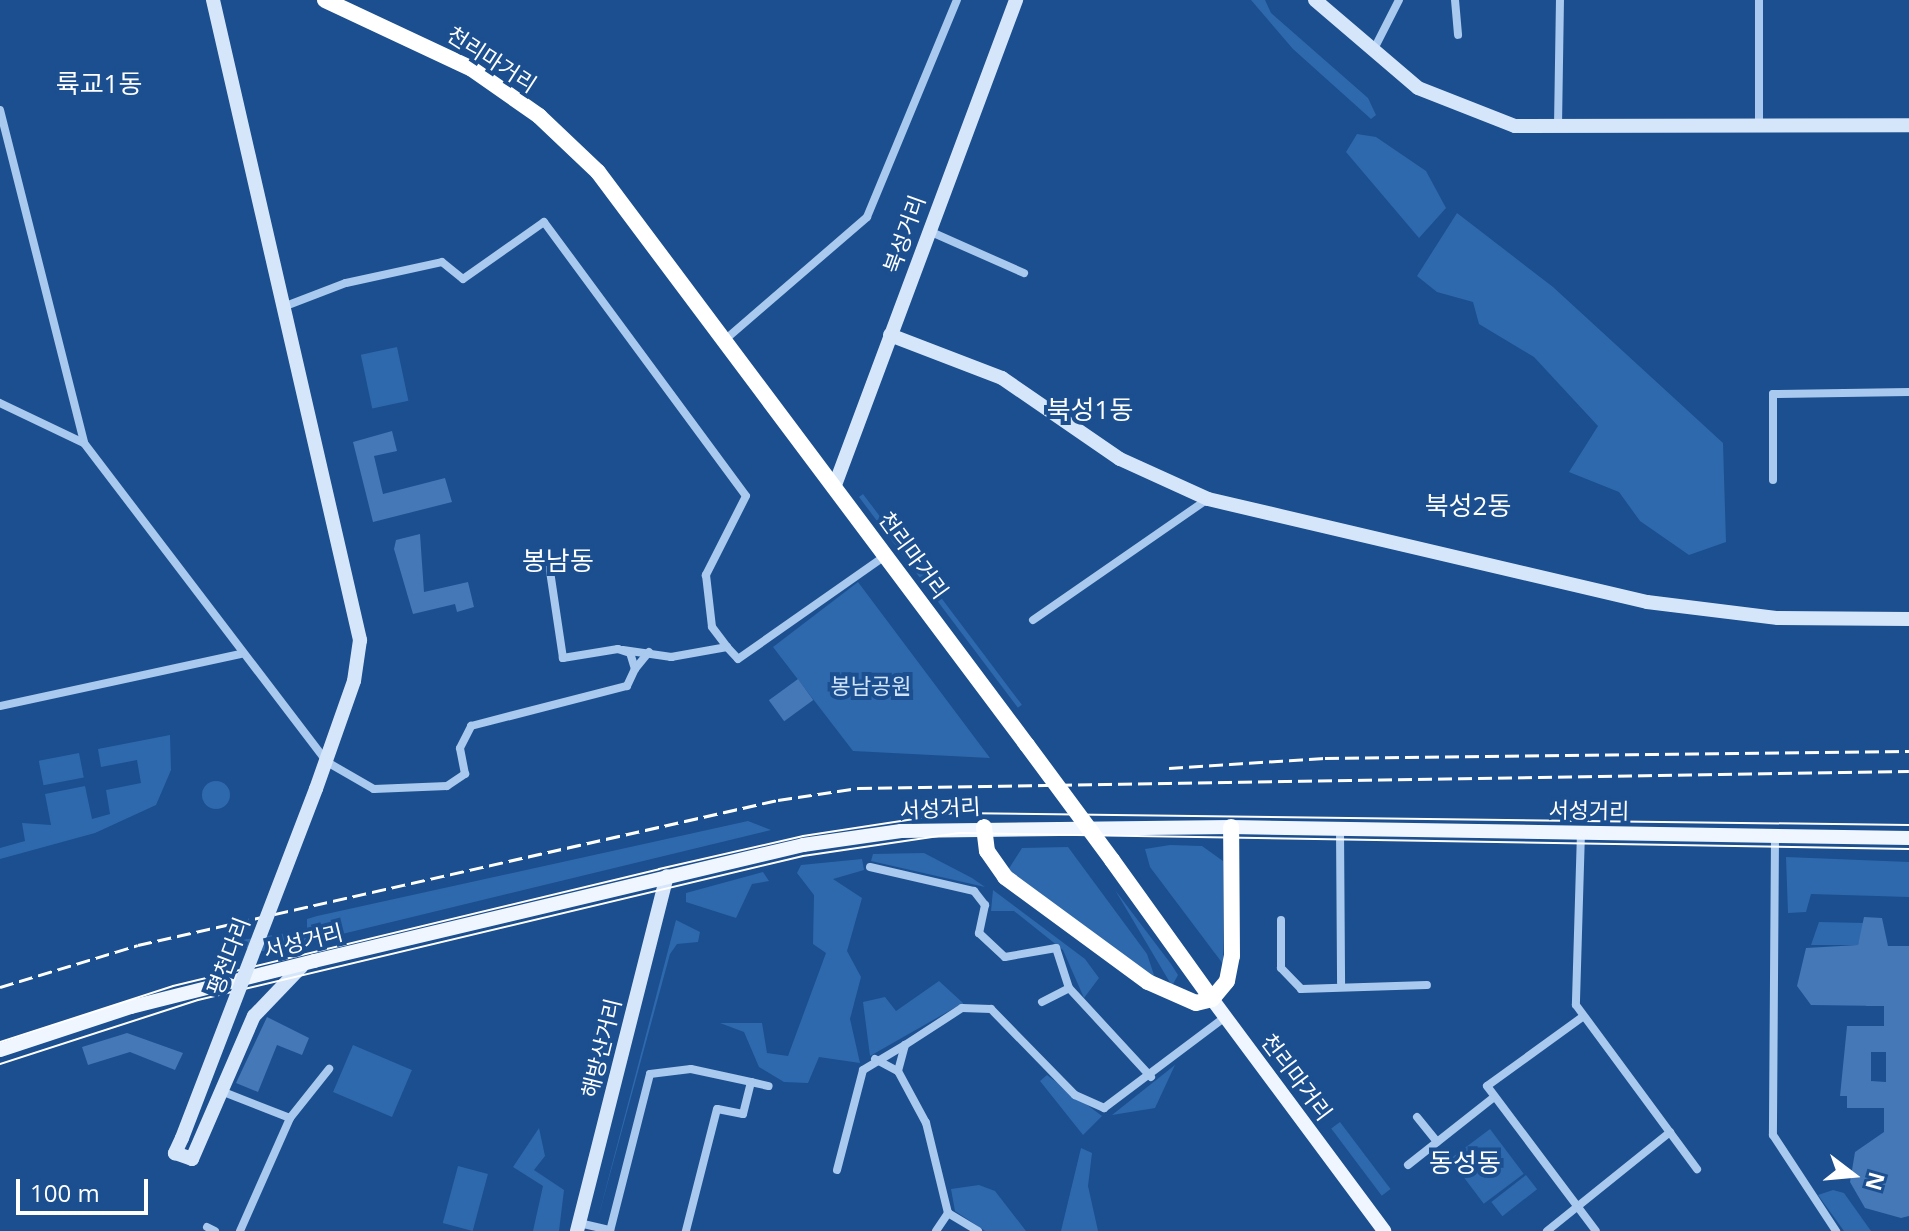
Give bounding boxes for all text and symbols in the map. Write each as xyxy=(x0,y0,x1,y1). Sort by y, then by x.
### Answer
street label: 천리마거리 xyxy=(442,20,542,98)
district label: 륙교1동 xyxy=(56,68,142,100)
street label: 북성거리 xyxy=(878,191,930,277)
district label: 북성1동 xyxy=(1047,394,1133,426)
district label: 북성2동 xyxy=(1425,490,1511,522)
street label: 천리마거리 xyxy=(874,506,954,604)
district label: 봉남동 xyxy=(522,545,594,577)
park label: 봉남공원 xyxy=(831,673,911,699)
street label: 서성거리 xyxy=(899,793,981,823)
street label: 서성거리 xyxy=(1548,796,1630,824)
street label: 평천다리 xyxy=(201,913,255,999)
street label: 서성거리 xyxy=(261,918,345,964)
street label: 해방산거리 xyxy=(576,996,626,1100)
street label: 천리마거리 xyxy=(1256,1029,1338,1125)
north arrow xyxy=(1813,1135,1893,1215)
district label: 동성동 xyxy=(1429,1147,1501,1179)
scale bar xyxy=(20,1163,152,1213)
text: N xyxy=(1859,1169,1893,1194)
text: 100 m xyxy=(30,1176,100,1209)

